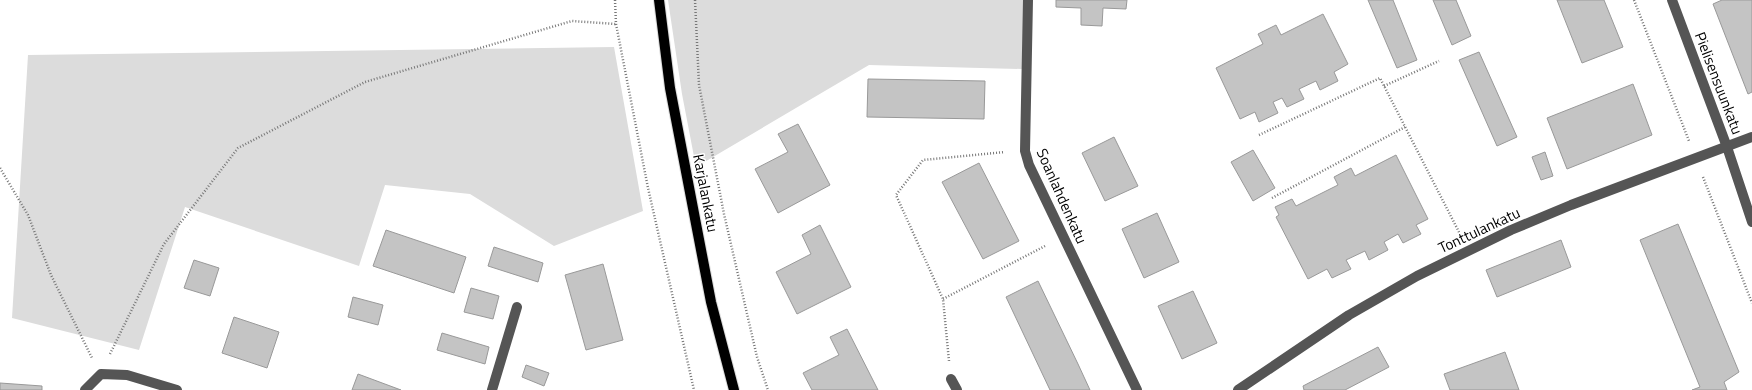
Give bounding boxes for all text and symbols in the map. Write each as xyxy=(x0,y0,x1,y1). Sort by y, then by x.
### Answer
street label: Pielisensuunkatu xyxy=(1689,28,1749,138)
street label: Soanlahdenkatu xyxy=(1031,145,1093,247)
street label: Karjalankatu xyxy=(687,152,725,234)
street label: Tonttulankatu xyxy=(1434,201,1524,259)

